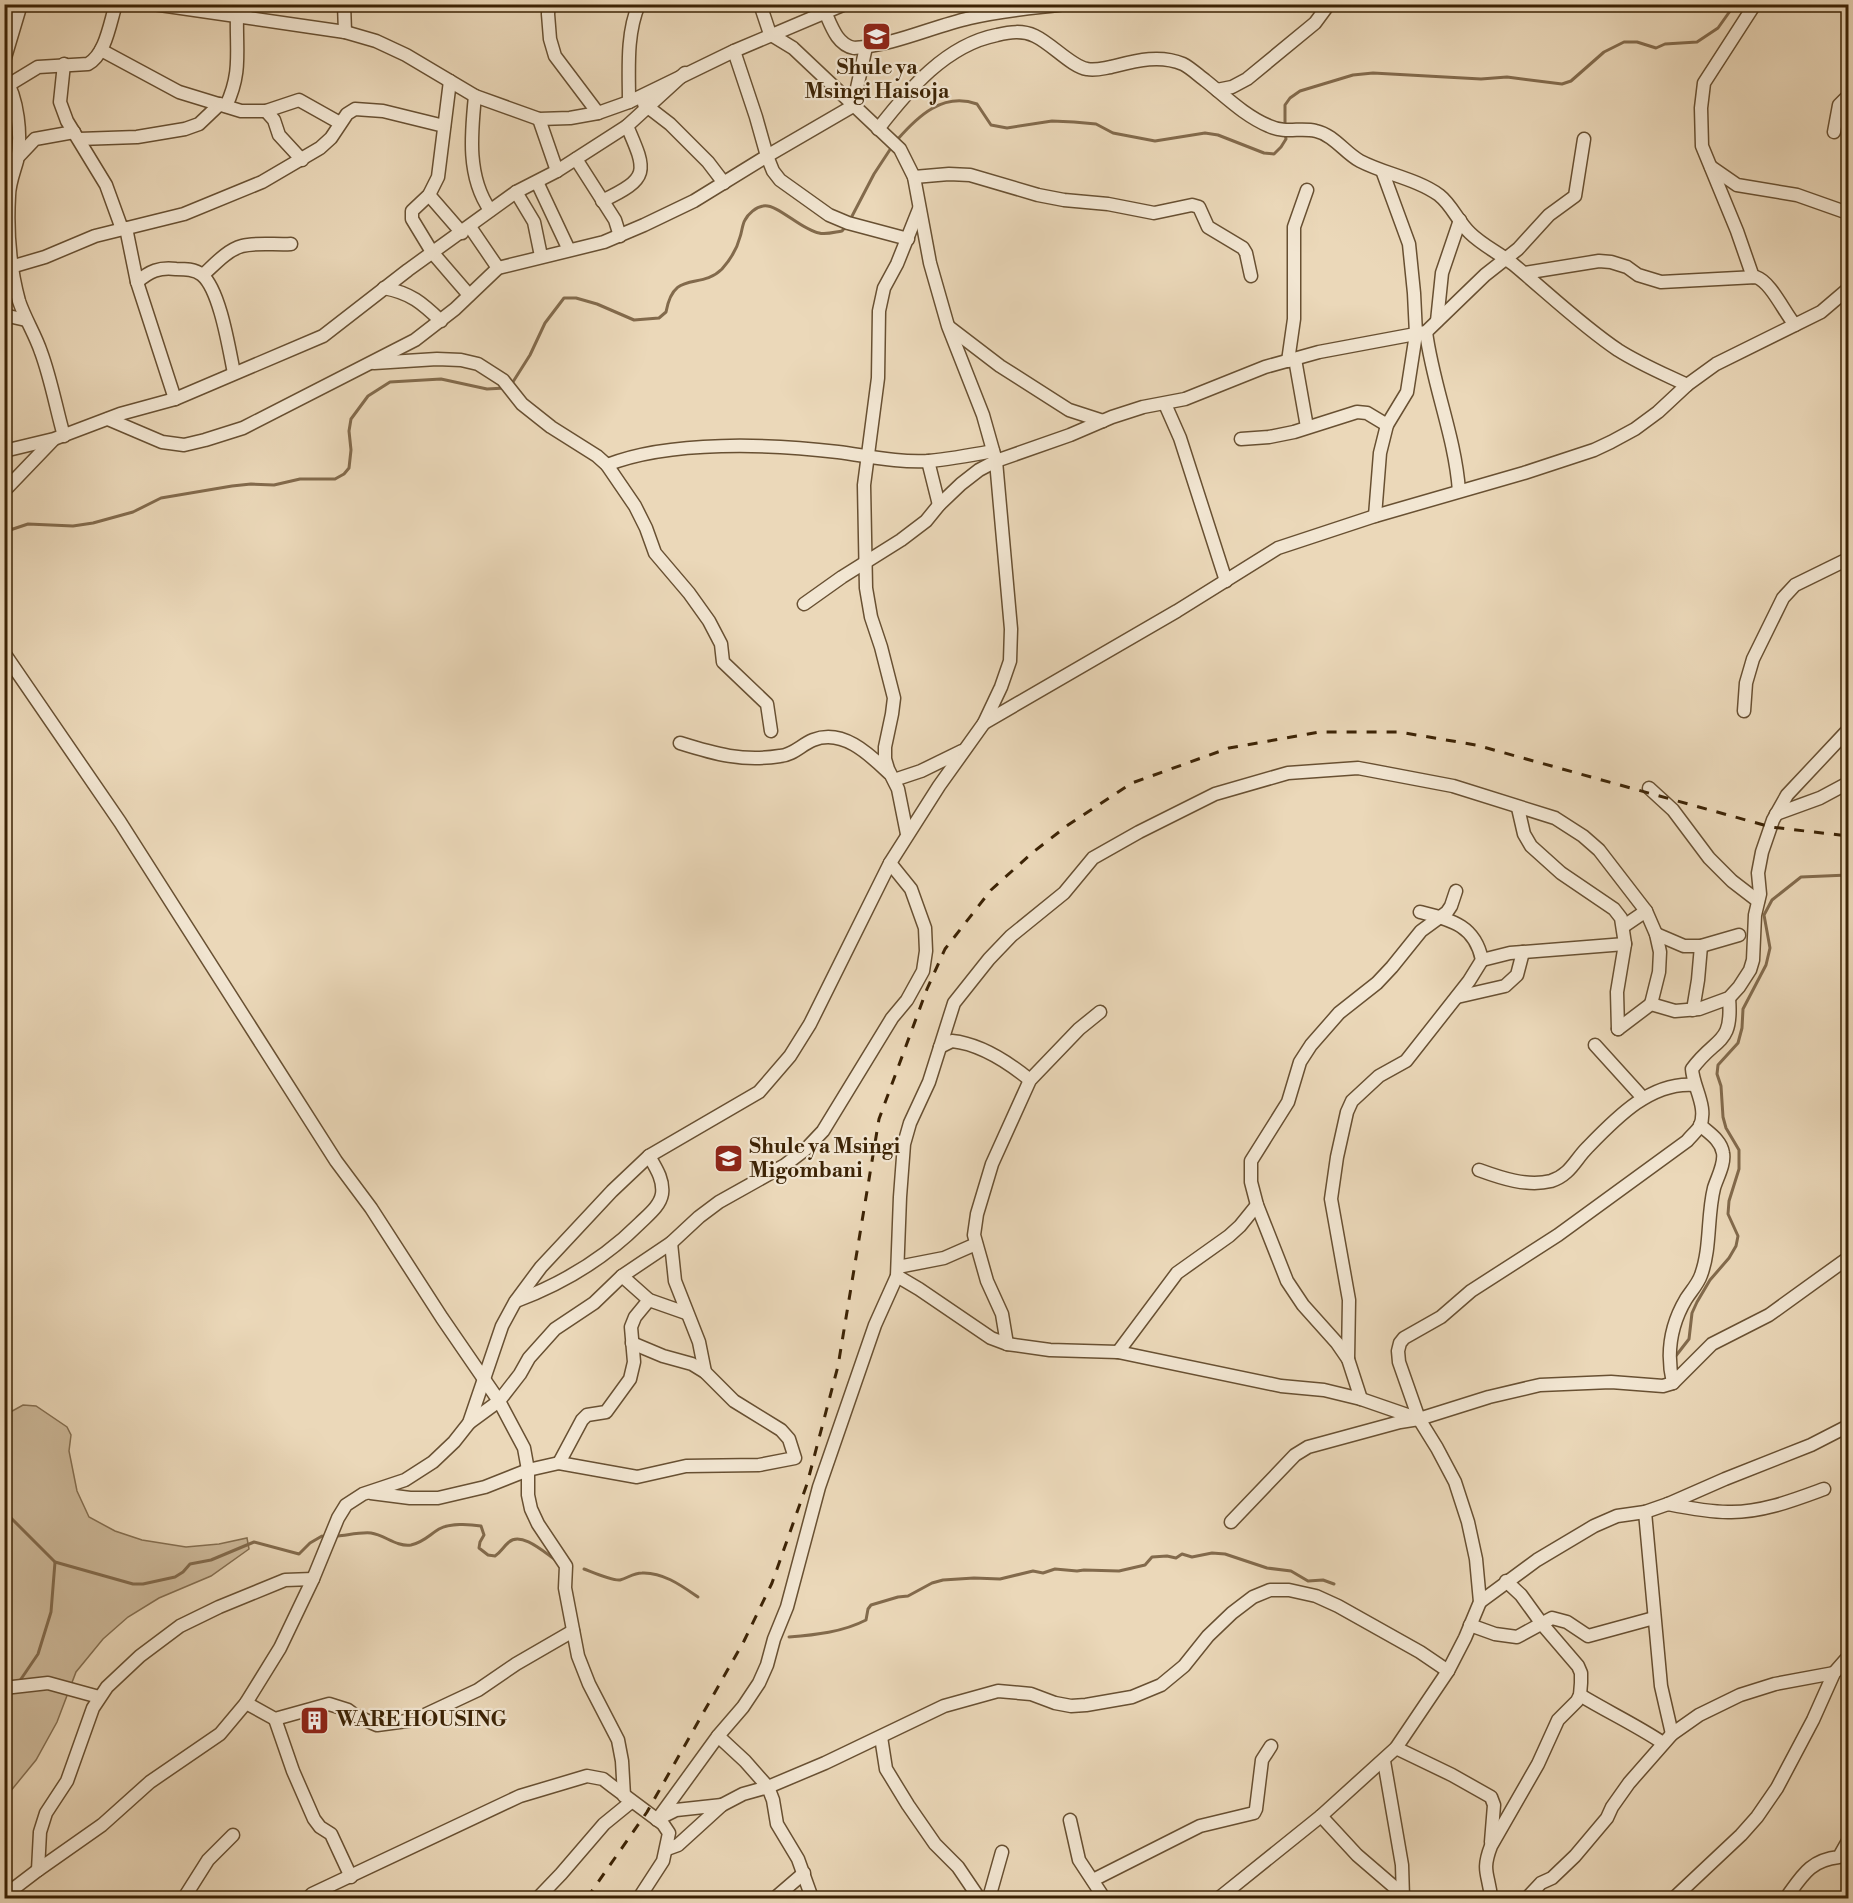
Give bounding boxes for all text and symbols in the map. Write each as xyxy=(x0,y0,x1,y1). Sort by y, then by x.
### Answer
school or university icon: Shule ya Msingi Haisoja xyxy=(861,21,893,53)
place label: Shule ya Msingi Haisoja xyxy=(805,55,950,105)
place label: Shule ya Msingi Migombani xyxy=(749,1134,900,1184)
school or university icon: Shule ya Msingi Migombani xyxy=(712,1143,744,1175)
building icon: WARE HOUSING xyxy=(299,1704,331,1736)
place label: WARE HOUSING xyxy=(335,1707,508,1733)

